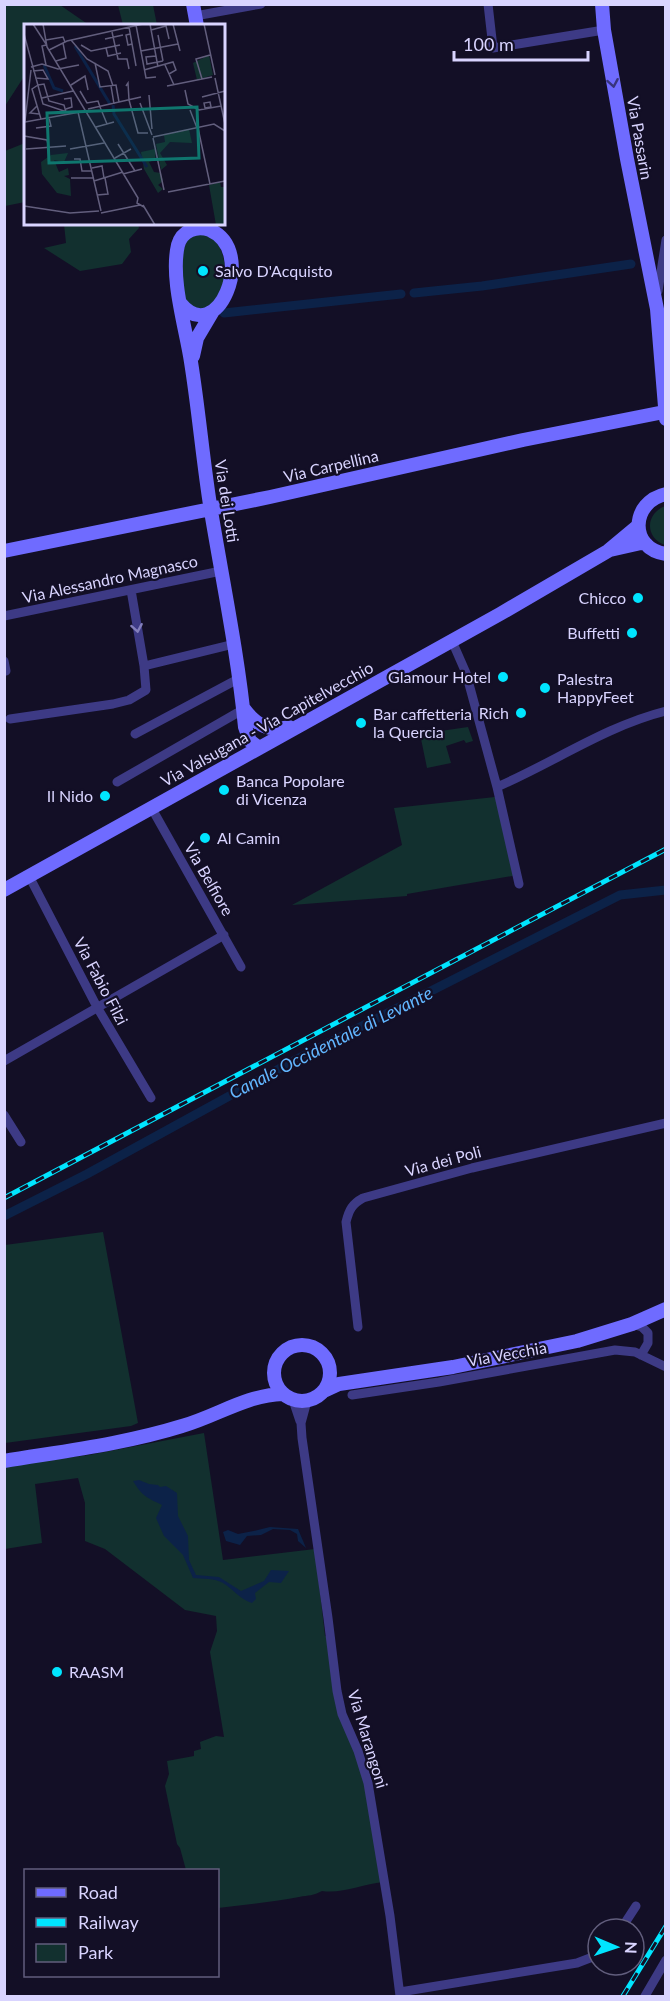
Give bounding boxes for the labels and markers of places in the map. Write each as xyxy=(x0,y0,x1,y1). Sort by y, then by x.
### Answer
place label: Salvo D'Acquisto xyxy=(215,261,333,280)
marker: Salvo D'Acquisto xyxy=(196,264,210,278)
place label: Chicco xyxy=(578,588,626,607)
marker: Chicco xyxy=(631,591,645,605)
place label: Buffetti xyxy=(567,623,620,642)
marker: Buffetti xyxy=(625,626,639,640)
place label: Glamour Hotel xyxy=(388,667,491,686)
place label: Palestra HappyFeet xyxy=(557,669,634,706)
marker: Glamour Hotel xyxy=(496,670,510,684)
marker: Palestra HappyFeet xyxy=(538,681,552,695)
place label: Rich xyxy=(479,703,509,722)
place label: Bar caffetteria la Quercia xyxy=(373,704,472,741)
marker: Rich xyxy=(514,706,528,720)
marker: Bar caffetteria la Quercia xyxy=(354,716,368,730)
place label: Banca Popolare di Vicenza xyxy=(236,771,345,808)
marker: Banca Popolare di Vicenza xyxy=(217,783,231,797)
place label: Il Nido xyxy=(47,786,93,805)
marker: Il Nido xyxy=(98,789,112,803)
place label: Al Camin xyxy=(217,828,280,847)
marker: Al Camin xyxy=(198,831,212,845)
place label: RAASM xyxy=(69,1662,124,1681)
marker: RAASM xyxy=(50,1665,64,1679)

